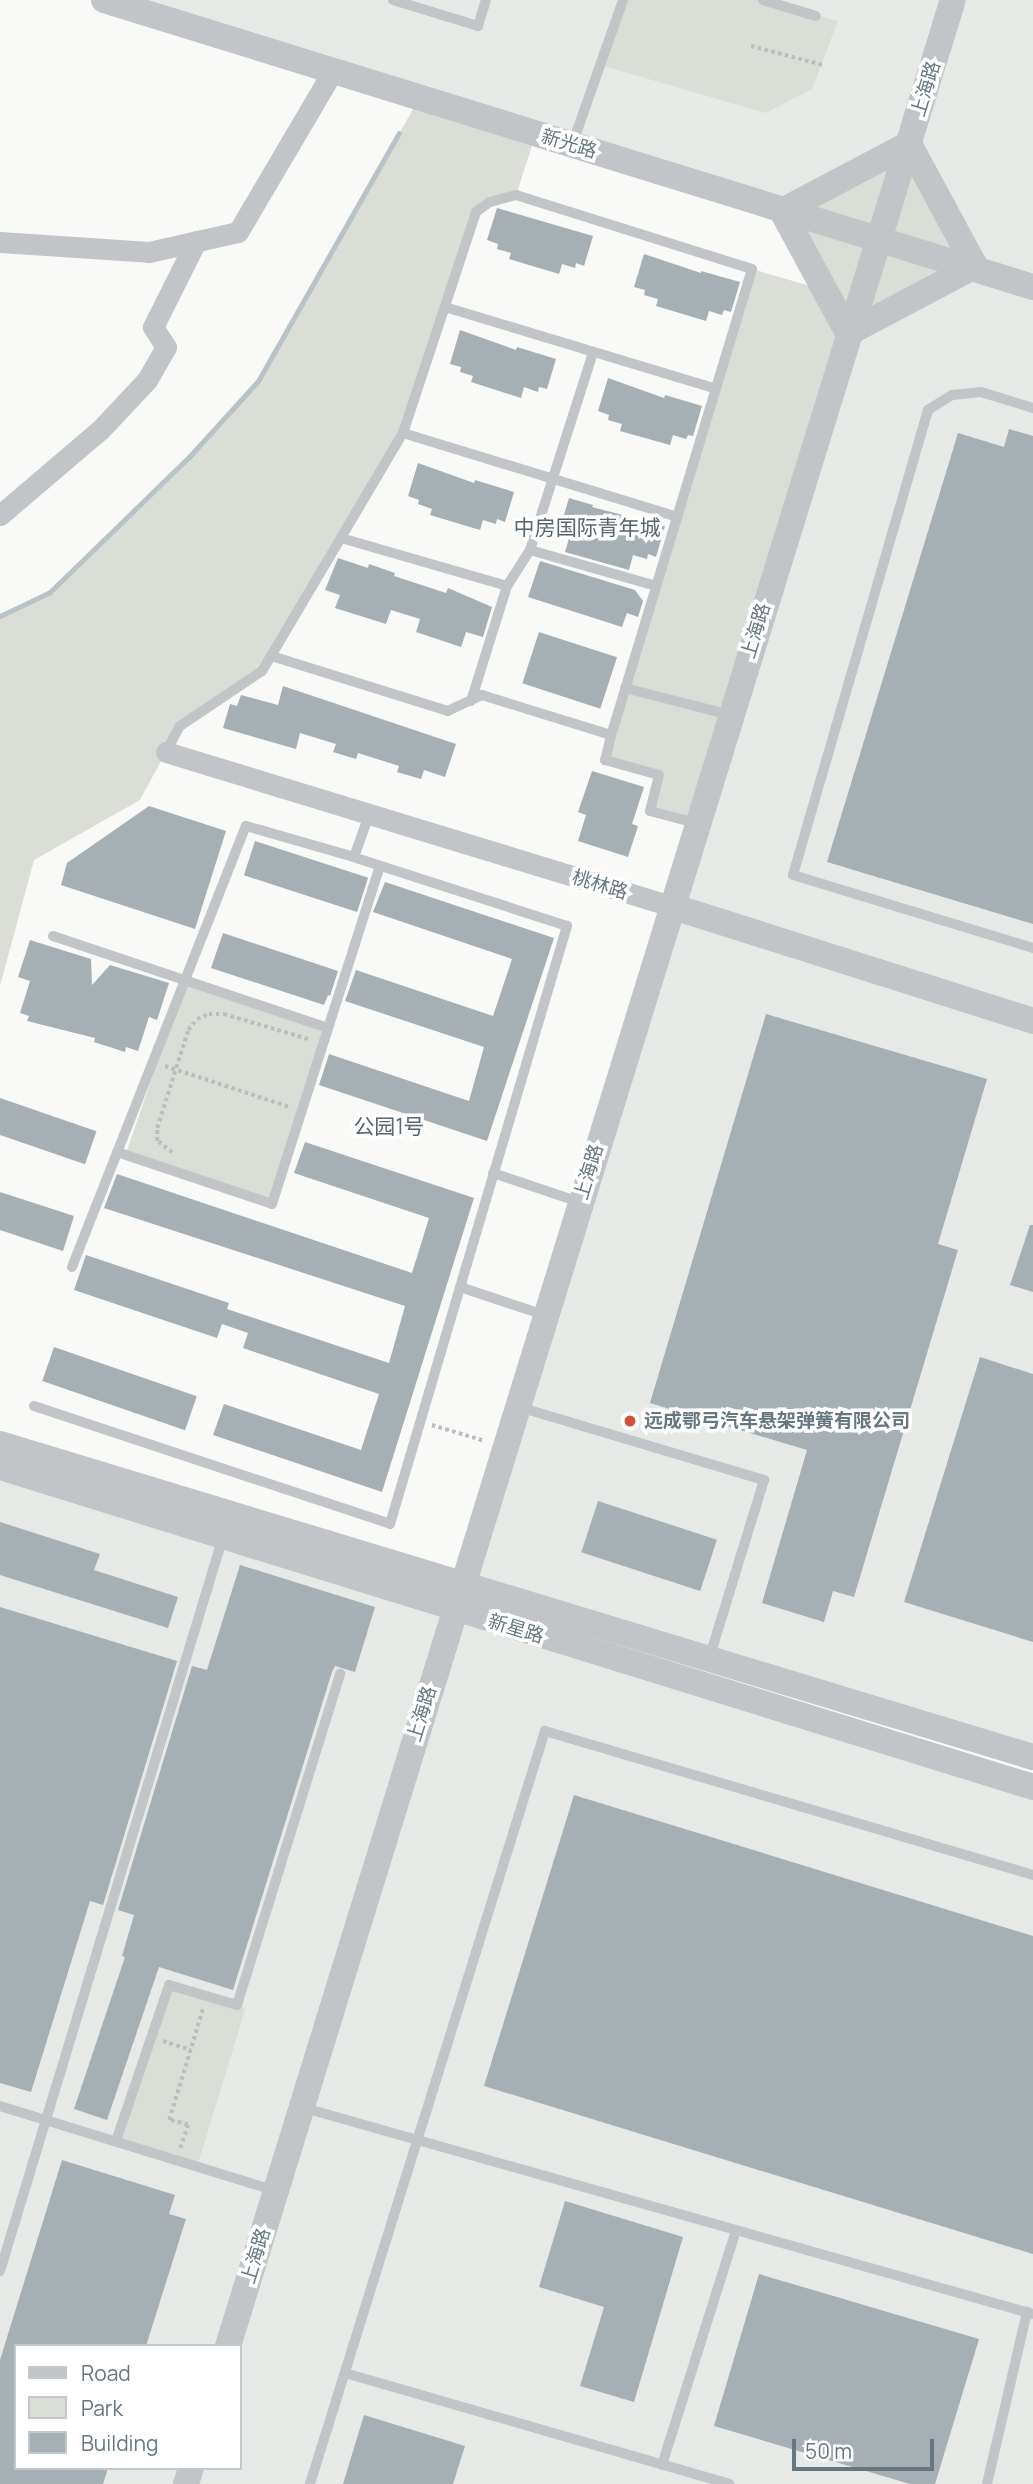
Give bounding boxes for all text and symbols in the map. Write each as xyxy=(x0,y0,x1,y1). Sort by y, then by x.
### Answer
street label: 上海路 xyxy=(907,58,945,120)
street label: 新光路 xyxy=(538,125,600,163)
district label: 中房国际青年城 xyxy=(514,514,660,540)
street label: 上海路 xyxy=(737,600,775,662)
street label: 桃林路 xyxy=(569,866,631,904)
district label: 公园1号 xyxy=(353,1113,425,1139)
street label: 上海路 xyxy=(570,1141,608,1203)
place label: 远成鄂弓汽车悬架弹簧有限公司 xyxy=(644,1410,910,1432)
marker: 远成鄂弓汽车悬架弹簧有限公司 xyxy=(622,1413,638,1429)
street label: 新星路 xyxy=(485,1610,547,1648)
street label: 上海路 xyxy=(403,1683,441,1745)
street label: 上海路 xyxy=(237,2225,275,2287)
legend xyxy=(14,2344,242,2470)
text: Road xyxy=(81,2359,131,2387)
text: Park xyxy=(81,2394,123,2422)
scale bar xyxy=(795,2424,937,2468)
text: Building xyxy=(81,2429,158,2457)
text: 50 m xyxy=(805,2437,852,2465)

